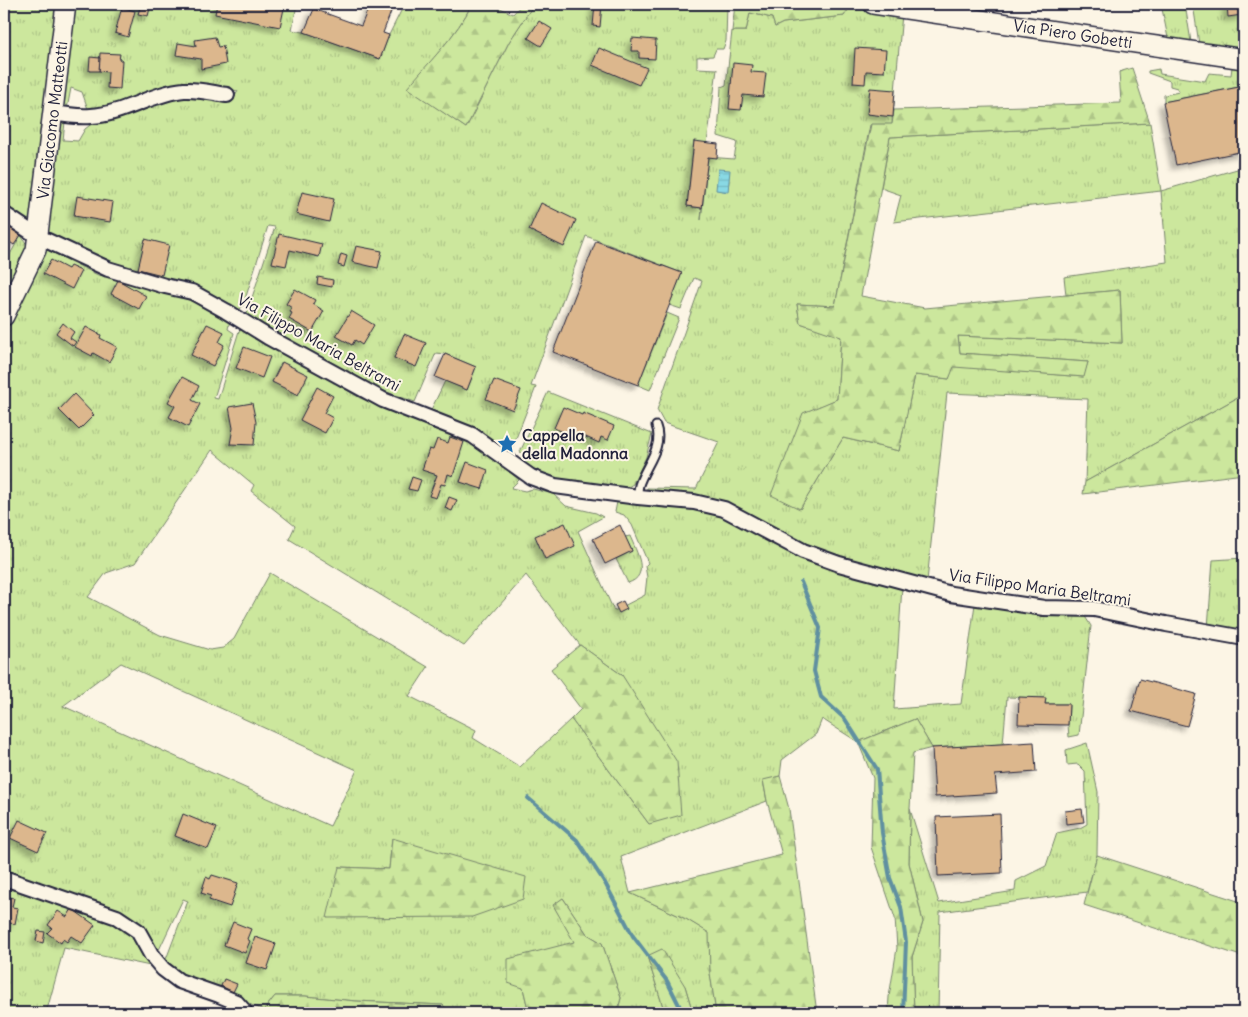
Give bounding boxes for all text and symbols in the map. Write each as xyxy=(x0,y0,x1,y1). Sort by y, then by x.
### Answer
street label: Via Piero Gobetti xyxy=(1012,15,1134,52)
street label: Via Giacomo Matteotti xyxy=(32,40,71,201)
street label: Via Filippo Maria Beltrami xyxy=(234,289,404,395)
place label: Cappella della Madonna xyxy=(522,425,628,463)
place icon: Cappella della Madonna xyxy=(496,433,518,455)
street label: Via Filippo Maria Beltrami xyxy=(948,564,1132,610)

